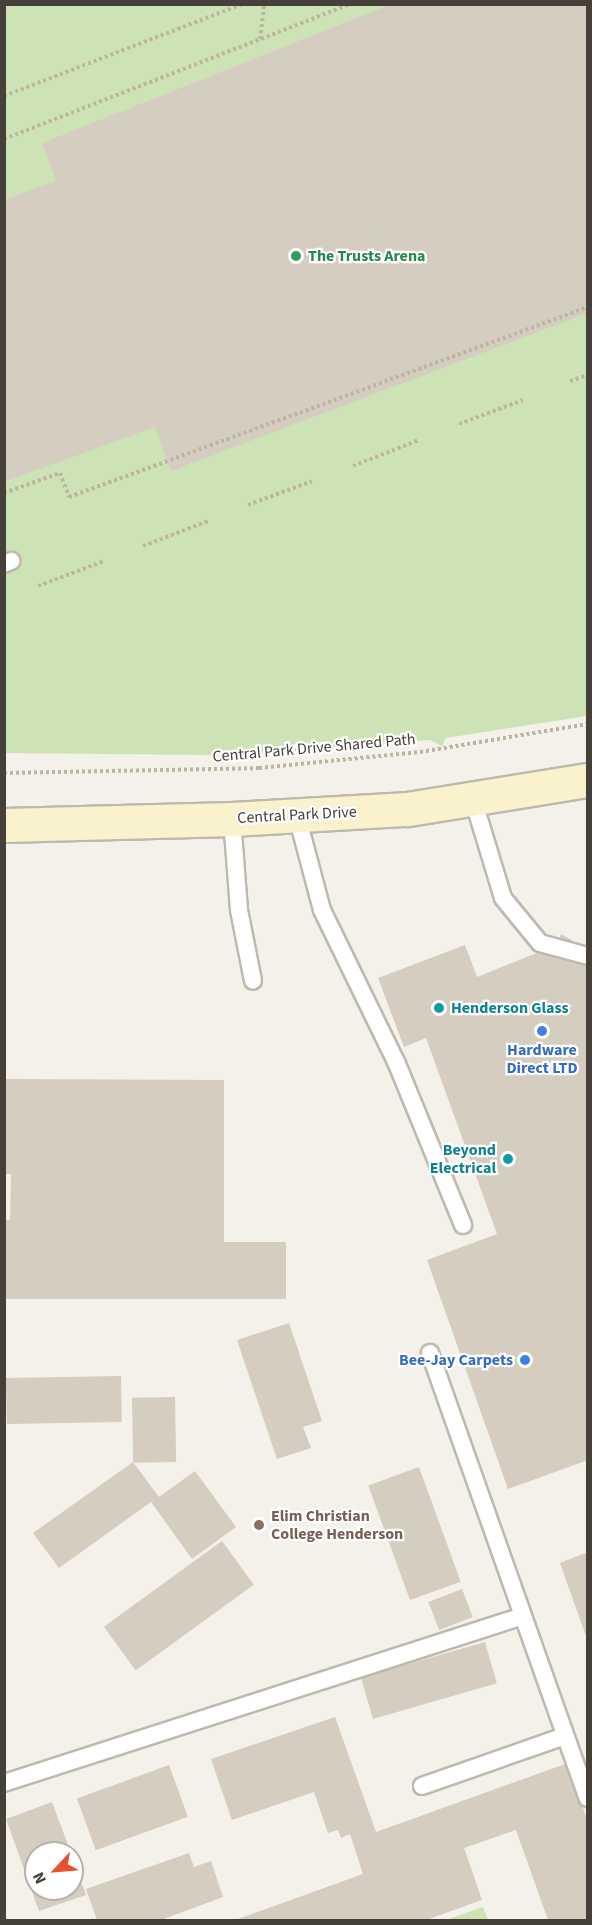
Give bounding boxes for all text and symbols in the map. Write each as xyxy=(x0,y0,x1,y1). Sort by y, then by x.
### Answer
place label: The Trusts Arena xyxy=(308,246,425,266)
marker: The Trusts Arena xyxy=(289,249,303,263)
street label: Central Park Drive Shared Path xyxy=(212,730,416,766)
street label: Central Park Drive xyxy=(237,802,357,828)
place label: Henderson Glass xyxy=(451,998,569,1018)
marker: Henderson Glass xyxy=(432,1001,446,1015)
marker: Hardware Direct LTD xyxy=(535,1024,549,1038)
place label: Hardware Direct LTD xyxy=(506,1040,578,1078)
place label: Beyond Electrical xyxy=(430,1140,496,1178)
marker: Beyond Electrical xyxy=(501,1152,515,1166)
place label: Bee-Jay Carpets xyxy=(399,1350,513,1370)
marker: Bee-Jay Carpets xyxy=(518,1353,532,1367)
place label: Elim Christian College Henderson xyxy=(271,1506,403,1544)
marker: Elim Christian College Henderson xyxy=(252,1518,266,1532)
north arrow xyxy=(24,1841,84,1901)
text: N xyxy=(27,1868,52,1888)

